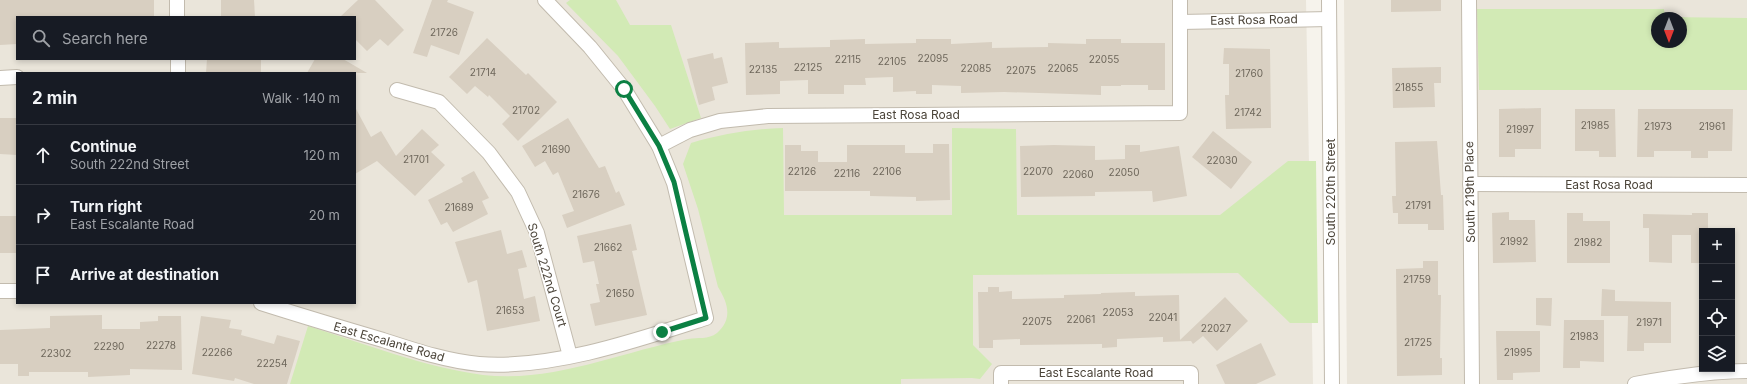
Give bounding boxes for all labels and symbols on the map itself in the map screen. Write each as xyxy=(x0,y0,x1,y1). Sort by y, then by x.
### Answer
street label: East Rosa Road xyxy=(1210,11,1298,28)
north arrow xyxy=(1651,12,1687,48)
house number: 21726 xyxy=(430,26,458,38)
house number: 22095 xyxy=(918,52,948,64)
house number: 22115 xyxy=(835,53,861,65)
house number: 22055 xyxy=(1089,53,1119,65)
house number: 22105 xyxy=(878,55,906,67)
house number: 22125 xyxy=(794,61,822,73)
house number: 22085 xyxy=(961,62,991,74)
house number: 22065 xyxy=(1048,62,1078,74)
house number: 22135 xyxy=(749,63,777,75)
house number: 22075 xyxy=(1006,64,1036,76)
house number: 21714 xyxy=(470,66,496,78)
house number: 21760 xyxy=(1235,67,1263,79)
route start xyxy=(615,80,633,98)
house number: 21855 xyxy=(1395,81,1423,93)
house number: 21702 xyxy=(512,104,540,116)
house number: 21742 xyxy=(1234,106,1262,118)
street label: East Rosa Road xyxy=(872,107,960,122)
house number: 21985 xyxy=(1581,119,1609,131)
house number: 21973 xyxy=(1644,120,1672,132)
house number: 21961 xyxy=(1699,120,1725,132)
house number: 21997 xyxy=(1506,123,1534,135)
street label: South 220th Street xyxy=(1323,138,1338,246)
street label: South 219th Place xyxy=(1461,141,1478,243)
house number: 21690 xyxy=(542,143,570,155)
house number: 21701 xyxy=(403,153,429,165)
house number: 22030 xyxy=(1207,154,1238,166)
house number: 22126 xyxy=(788,165,816,177)
house number: 22106 xyxy=(873,165,901,177)
house number: 22070 xyxy=(1023,165,1053,177)
house number: 22050 xyxy=(1109,166,1139,178)
house number: 22116 xyxy=(834,167,860,179)
house number: 22060 xyxy=(1062,168,1094,180)
street label: East Rosa Road xyxy=(1565,177,1653,192)
house number: 21676 xyxy=(572,188,600,200)
house number: 21791 xyxy=(1405,199,1431,211)
house number: 21689 xyxy=(445,201,473,213)
street label: South 222nd Court xyxy=(525,221,570,329)
house number: 21992 xyxy=(1500,235,1528,247)
house number: 21982 xyxy=(1574,236,1602,248)
house number: 21662 xyxy=(594,241,622,253)
house number: 21759 xyxy=(1403,273,1431,285)
house number: 21650 xyxy=(606,287,634,299)
house number: 21653 xyxy=(496,304,524,316)
house number: 22053 xyxy=(1103,306,1133,318)
house number: 22041 xyxy=(1149,311,1177,323)
house number: 22061 xyxy=(1067,313,1095,325)
house number: 22075 xyxy=(1022,315,1052,327)
house number: 21971 xyxy=(1636,316,1662,328)
street label: East Escalante Road xyxy=(332,319,446,365)
house number: 22027 xyxy=(1201,322,1231,334)
route end xyxy=(653,323,671,341)
house number: 21983 xyxy=(1570,330,1598,342)
house number: 21725 xyxy=(1404,336,1432,348)
house number: 22278 xyxy=(146,339,176,351)
house number: 22290 xyxy=(94,340,124,352)
house number: 22266 xyxy=(202,346,232,358)
house number: 21995 xyxy=(1504,346,1532,358)
house number: 22302 xyxy=(41,347,71,359)
house number: 22254 xyxy=(257,357,287,369)
street label: East Escalante Road xyxy=(1039,365,1153,380)

